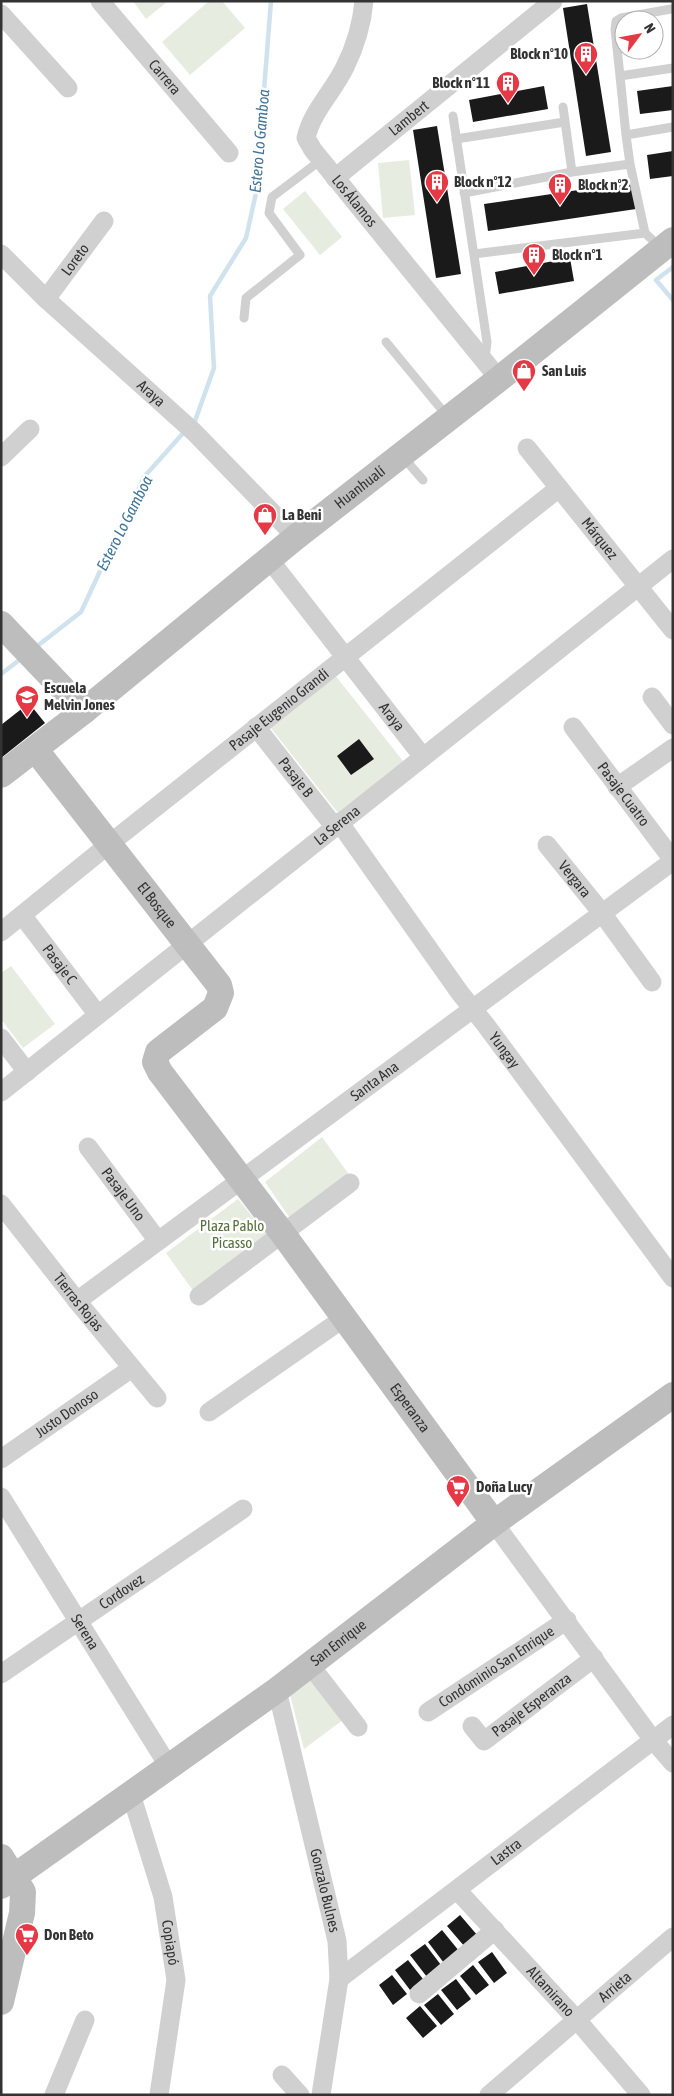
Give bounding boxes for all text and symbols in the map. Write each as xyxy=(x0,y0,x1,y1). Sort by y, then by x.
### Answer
north arrow xyxy=(614,10,664,60)
text: N xyxy=(641,20,659,36)
building icon: Block n°10 xyxy=(573,41,599,75)
place label: Block n°10 xyxy=(510,45,568,62)
street label: Carrera xyxy=(145,56,185,98)
building icon: Block n°11 xyxy=(495,70,521,104)
place label: Block n°11 xyxy=(432,74,490,91)
water label: Estero Lo Gamboa xyxy=(246,88,273,194)
street label: Lambert xyxy=(385,97,432,139)
building icon: Block n°12 xyxy=(424,169,450,203)
street label: Los Álamos xyxy=(329,171,381,230)
building icon: Block n°2 xyxy=(547,172,573,206)
place label: Block n°12 xyxy=(454,173,512,190)
place label: Block n°2 xyxy=(578,176,629,193)
street label: Loreto xyxy=(57,240,92,279)
building icon: Block n°1 xyxy=(521,242,547,276)
place label: Block n°1 xyxy=(552,246,603,263)
shop icon: San Luis xyxy=(511,358,537,392)
place label: San Luis xyxy=(542,362,587,379)
street label: Araya xyxy=(134,376,169,410)
street label: Huanhualí xyxy=(331,462,389,512)
water label: Estero Lo Gamboa xyxy=(92,472,156,573)
shop icon: La Beni xyxy=(252,502,278,536)
place label: La Beni xyxy=(282,506,321,523)
street label: Márquez xyxy=(578,514,622,563)
street label: Pasaje Eugenio Grandi xyxy=(226,665,332,754)
place label: Escuela Melvin Jones xyxy=(44,679,116,713)
school or university icon: Escuela Melvin Jones xyxy=(14,684,40,718)
street label: Araya xyxy=(376,699,409,734)
street label: Pasaje B xyxy=(275,754,317,800)
street label: Pasaje Cuatro xyxy=(594,759,653,829)
street label: La Serena xyxy=(311,802,363,848)
street label: Vergara xyxy=(555,857,595,901)
street label: El Bosque xyxy=(134,879,180,931)
street label: Pasaje C xyxy=(39,941,81,987)
street label: Yungay xyxy=(486,1029,524,1071)
street label: Santa Ana xyxy=(347,1057,402,1104)
street label: Pasaje Uno xyxy=(98,1164,149,1224)
park label: Plaza Pablo Picasso xyxy=(200,1217,264,1251)
street label: Tierras Rojas xyxy=(50,1269,107,1334)
street label: Esperanza xyxy=(387,1380,434,1435)
street label: Justo Donoso xyxy=(32,1385,101,1441)
supermarket icon: Doña Lucy xyxy=(445,1474,471,1508)
place label: Doña Lucy xyxy=(476,1478,533,1495)
street label: Cordovez xyxy=(96,1570,148,1613)
street label: Serena xyxy=(68,1611,103,1653)
street label: San Enrique xyxy=(307,1616,369,1669)
street label: Condominio San Enrique xyxy=(435,1622,557,1711)
street label: Pasaje Esperanza xyxy=(488,1669,575,1740)
street label: Lastra xyxy=(487,1835,524,1868)
street label: Gonzalo Bulnes xyxy=(307,1847,344,1934)
street label: Copiapó xyxy=(159,1919,183,1966)
supermarket icon: Don Beto xyxy=(14,1922,40,1956)
place label: Don Beto xyxy=(44,1926,94,1943)
street label: Altamirano xyxy=(524,1962,578,2020)
street label: Arrieta xyxy=(595,1968,635,2005)

